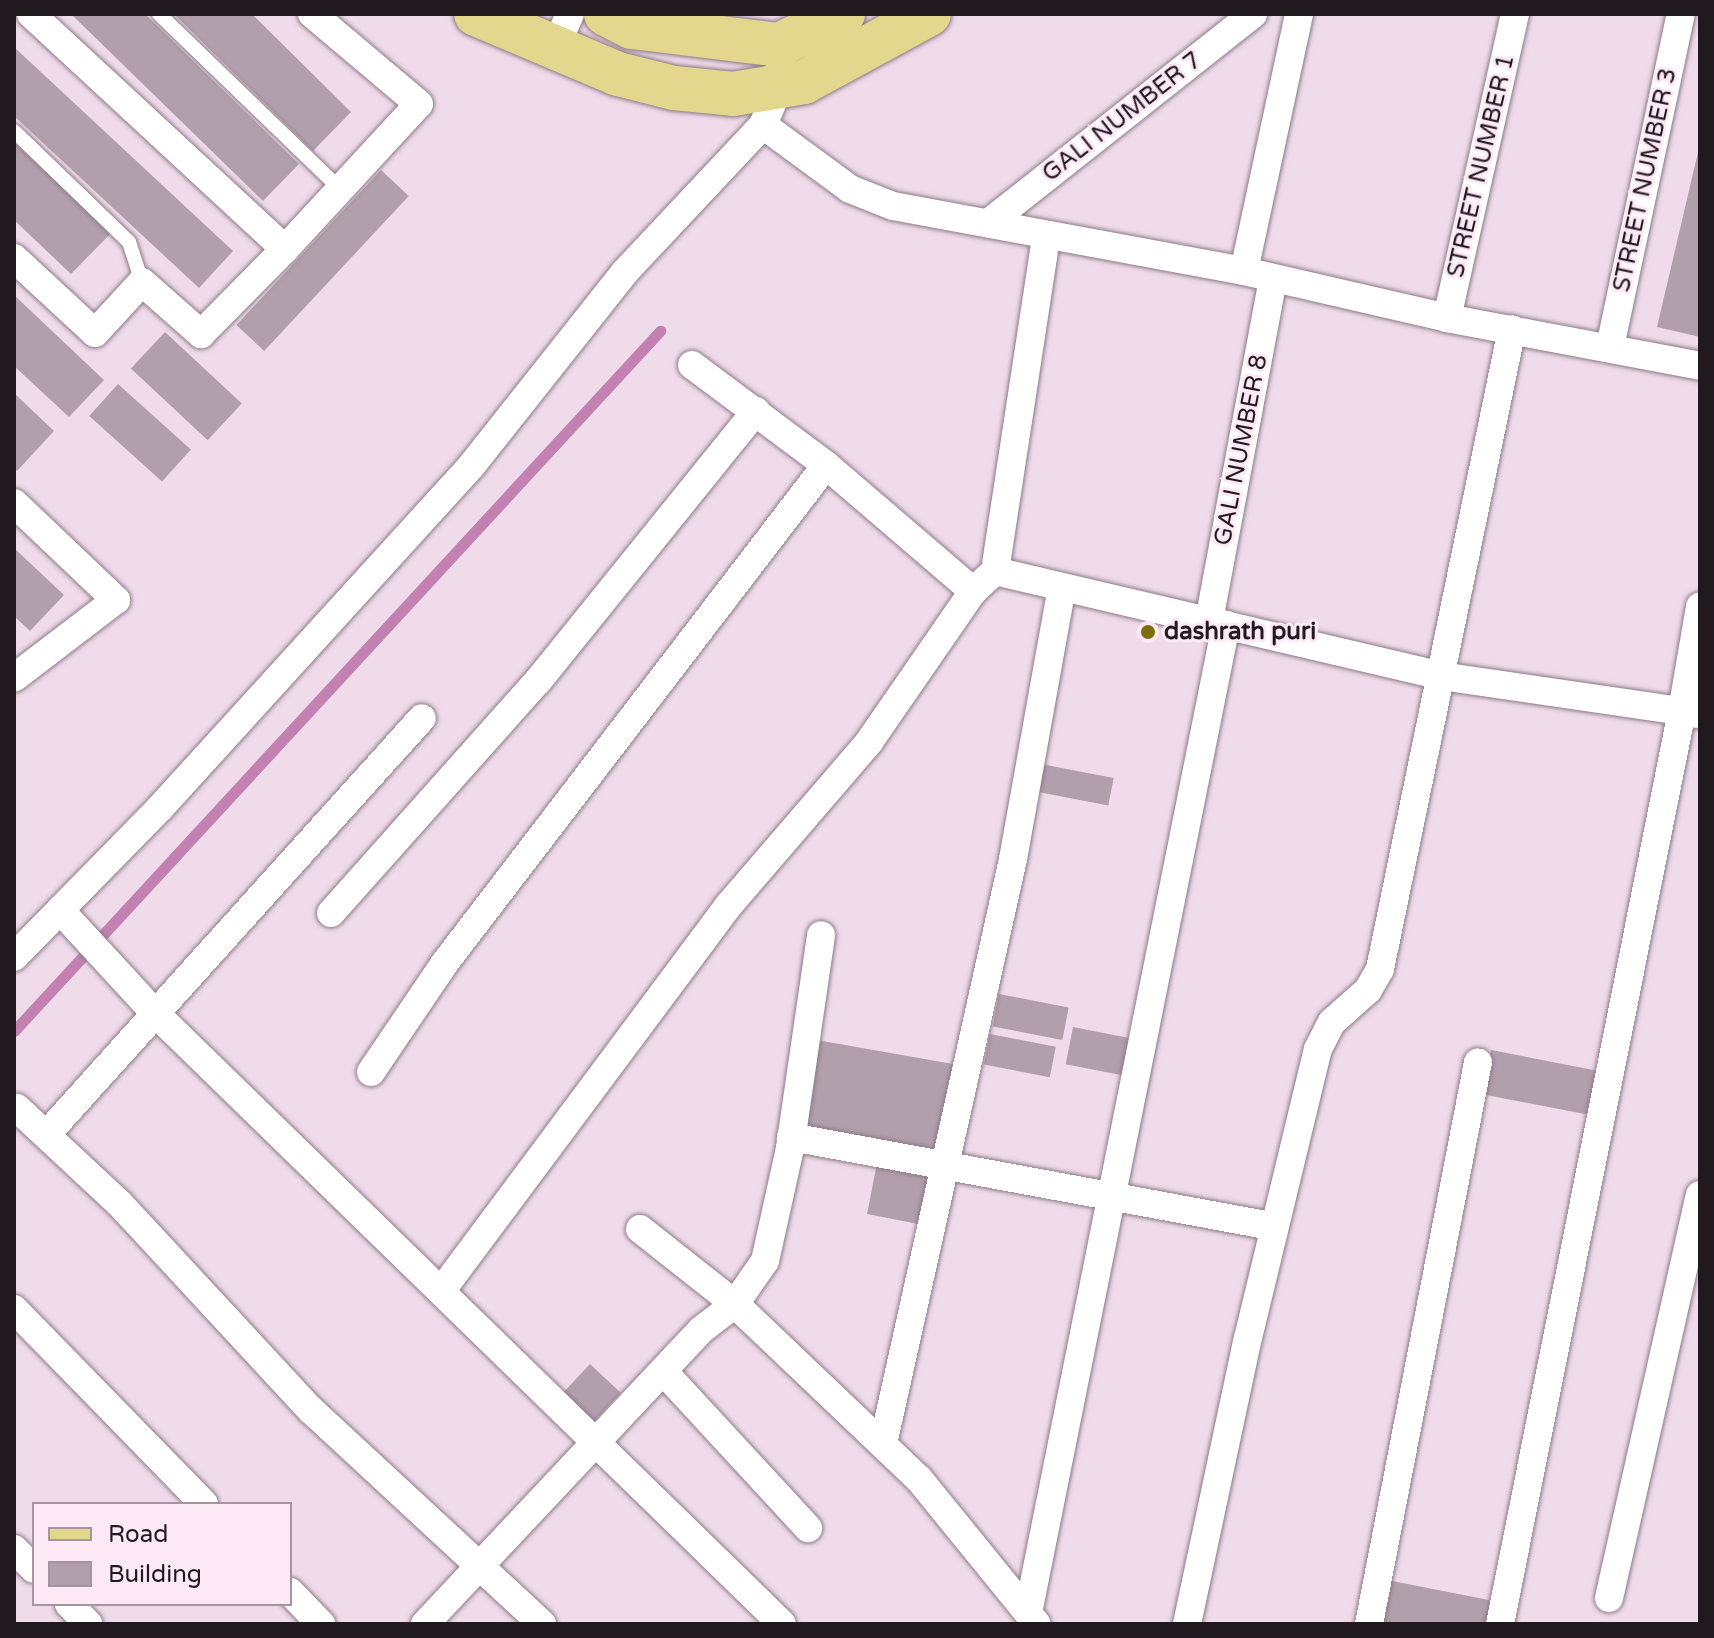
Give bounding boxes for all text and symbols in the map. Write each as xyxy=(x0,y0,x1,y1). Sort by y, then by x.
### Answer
street label: GALI NUMBER 7 xyxy=(1037,46,1207,188)
street label: STREET NUMBER 1 xyxy=(1441,52,1521,280)
street label: STREET NUMBER 3 xyxy=(1607,65,1683,295)
street label: GALI NUMBER 8 xyxy=(1208,352,1274,548)
place label: dashrath puri xyxy=(1164,618,1316,646)
marker: dashrath puri xyxy=(1139,623,1157,641)
legend xyxy=(32,1502,292,1606)
text: Road xyxy=(108,1520,168,1549)
text: Building xyxy=(108,1560,202,1589)

